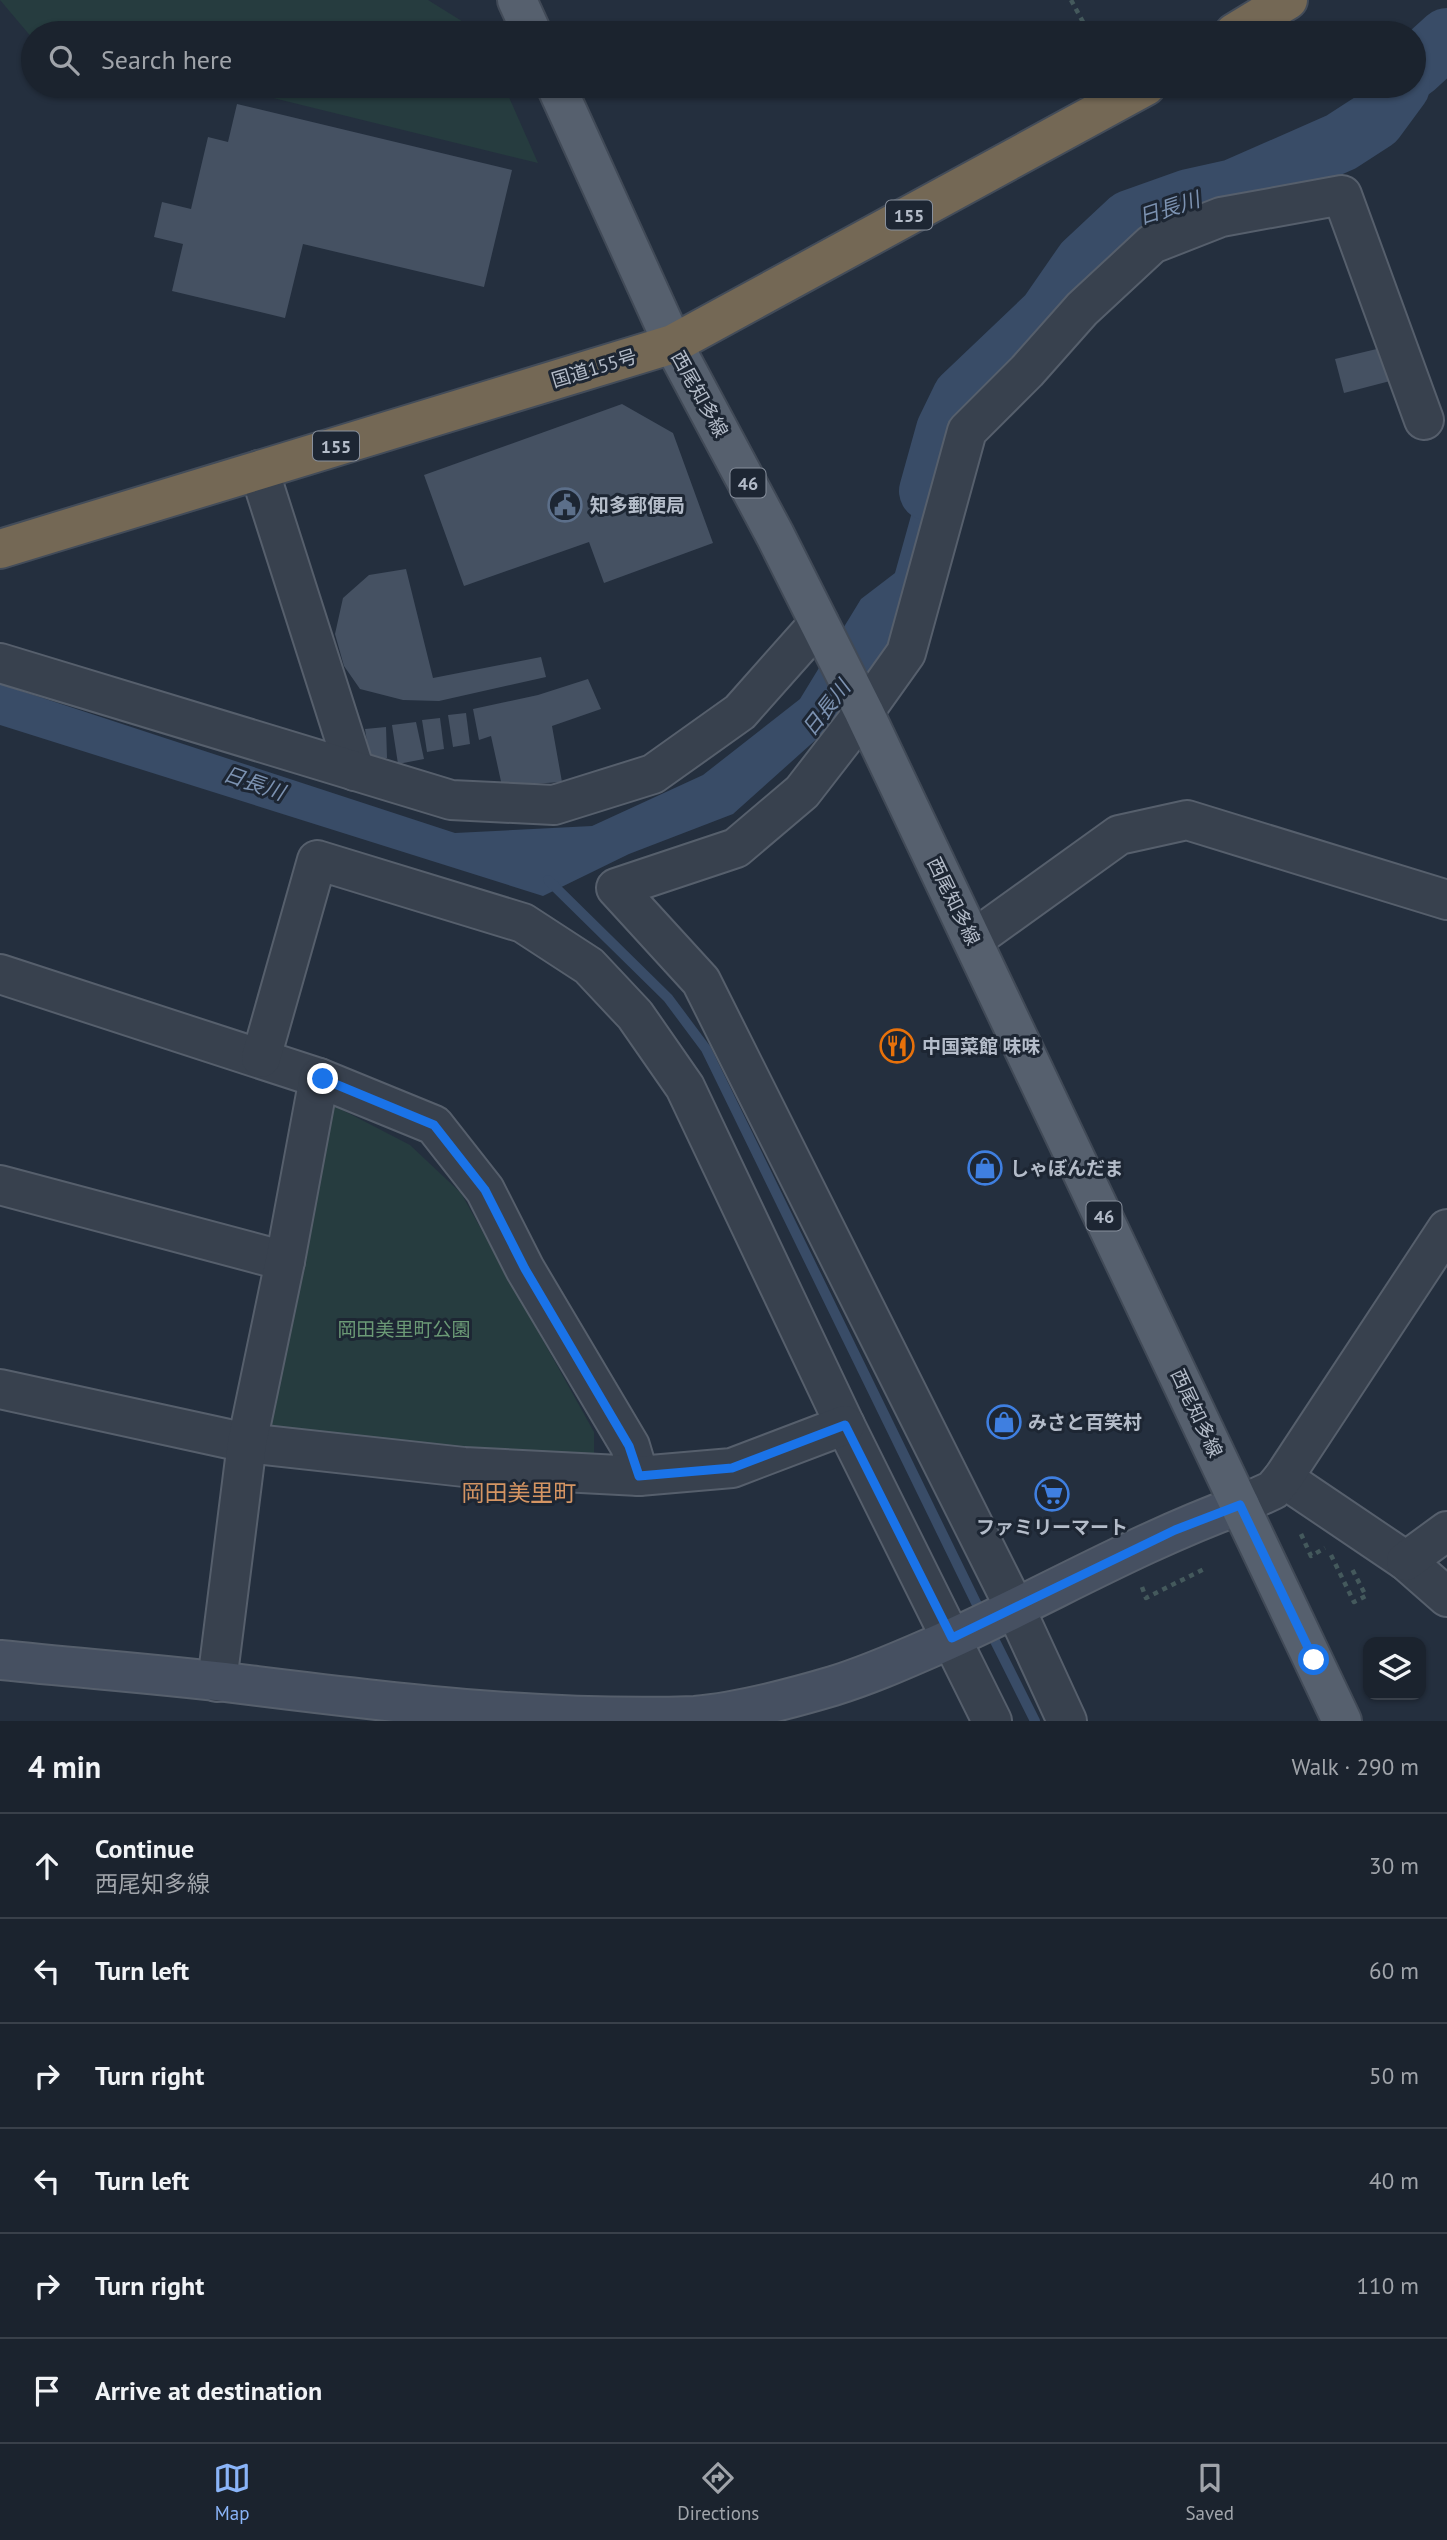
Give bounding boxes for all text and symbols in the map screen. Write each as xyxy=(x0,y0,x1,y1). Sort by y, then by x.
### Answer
search box xyxy=(21,21,1426,98)
icon: search xyxy=(45,41,83,79)
text: Search here xyxy=(101,43,232,76)
water label: 日長川 xyxy=(1135,185,1205,231)
road number: 155 xyxy=(886,200,932,230)
street label: 国道155号 xyxy=(548,344,640,392)
street label: 西尾知多線 xyxy=(666,347,734,441)
road number: 155 xyxy=(313,432,359,461)
road number: 46 xyxy=(730,468,766,498)
public building icon: 知多郵便局 xyxy=(546,486,584,524)
place label: 知多郵便局 xyxy=(590,493,685,517)
water label: 日長川 xyxy=(796,673,857,741)
water label: 日長川 xyxy=(220,760,290,807)
street label: 西尾知多線 xyxy=(922,853,986,949)
restaurant icon: 中国菜館 味味 xyxy=(878,1027,916,1065)
place label: 中国菜館 味味 xyxy=(922,1034,1041,1058)
route end xyxy=(307,1063,338,1094)
shop icon: しゃぼんだま xyxy=(966,1149,1004,1187)
place label: しゃぼんだま xyxy=(1010,1156,1124,1180)
road number: 46 xyxy=(1086,1202,1122,1231)
park label: 岡田美里町公園 xyxy=(337,1317,471,1341)
street label: 西尾知多線 xyxy=(1166,1365,1228,1461)
shop icon: みさと百笑村 xyxy=(985,1403,1023,1441)
place label: みさと百笑村 xyxy=(1028,1410,1142,1434)
supermarket icon: ファミリーマート xyxy=(1033,1475,1071,1513)
district label: 岡田美里町 xyxy=(462,1478,577,1507)
place label: ファミリーマート xyxy=(976,1515,1128,1539)
map controls xyxy=(1363,1637,1426,1700)
button: layers xyxy=(1363,1637,1426,1700)
route start xyxy=(1298,1644,1329,1675)
text: 4 min xyxy=(28,1747,101,1786)
text: Walk · 290 m xyxy=(1292,1752,1419,1781)
text: Continue xyxy=(95,1832,194,1865)
icon: ahead xyxy=(28,1847,66,1885)
text: 30 m xyxy=(1369,1851,1419,1880)
text: 西尾知多線 xyxy=(95,1869,210,1898)
icon: left xyxy=(28,1952,66,1990)
text: Turn left xyxy=(95,1954,189,1987)
text: 60 m xyxy=(1369,1956,1419,1985)
icon: right xyxy=(28,2057,66,2095)
text: Turn right xyxy=(95,2059,204,2092)
text: 50 m xyxy=(1369,2061,1419,2090)
icon: left xyxy=(28,2162,66,2200)
text: Turn left xyxy=(95,2164,189,2197)
text: 40 m xyxy=(1369,2166,1419,2195)
icon: right xyxy=(28,2267,66,2305)
text: Turn right xyxy=(95,2269,204,2302)
text: 110 m xyxy=(1357,2271,1419,2300)
icon: arrive xyxy=(28,2372,66,2410)
text: Arrive at destination xyxy=(95,2374,322,2407)
tab: Map xyxy=(213,2459,251,2525)
tab: Directions xyxy=(677,2459,759,2525)
tab: Saved xyxy=(1186,2459,1234,2525)

